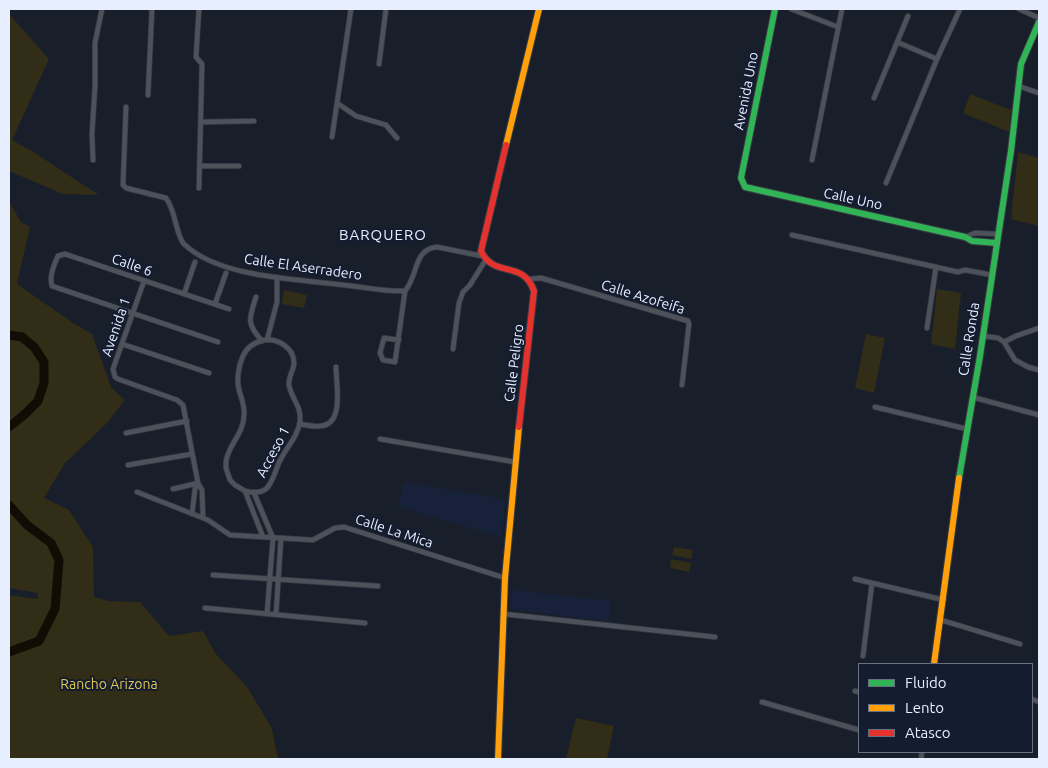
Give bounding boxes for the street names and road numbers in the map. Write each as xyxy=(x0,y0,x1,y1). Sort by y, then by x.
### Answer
street label: Avenida Uno xyxy=(730,51,762,131)
street label: Calle Uno xyxy=(822,185,884,213)
street label: Calle 6 xyxy=(109,250,155,280)
street label: Calle El Aserradero xyxy=(243,250,363,284)
street label: Calle Azofeifa xyxy=(599,276,687,318)
street label: Avenida 1 xyxy=(98,295,134,359)
street label: Calle Ronda xyxy=(955,301,983,377)
street label: Calle Peligro xyxy=(501,323,527,403)
street label: Acceso 1 xyxy=(253,424,293,480)
street label: Calle La Mica xyxy=(353,511,435,551)

